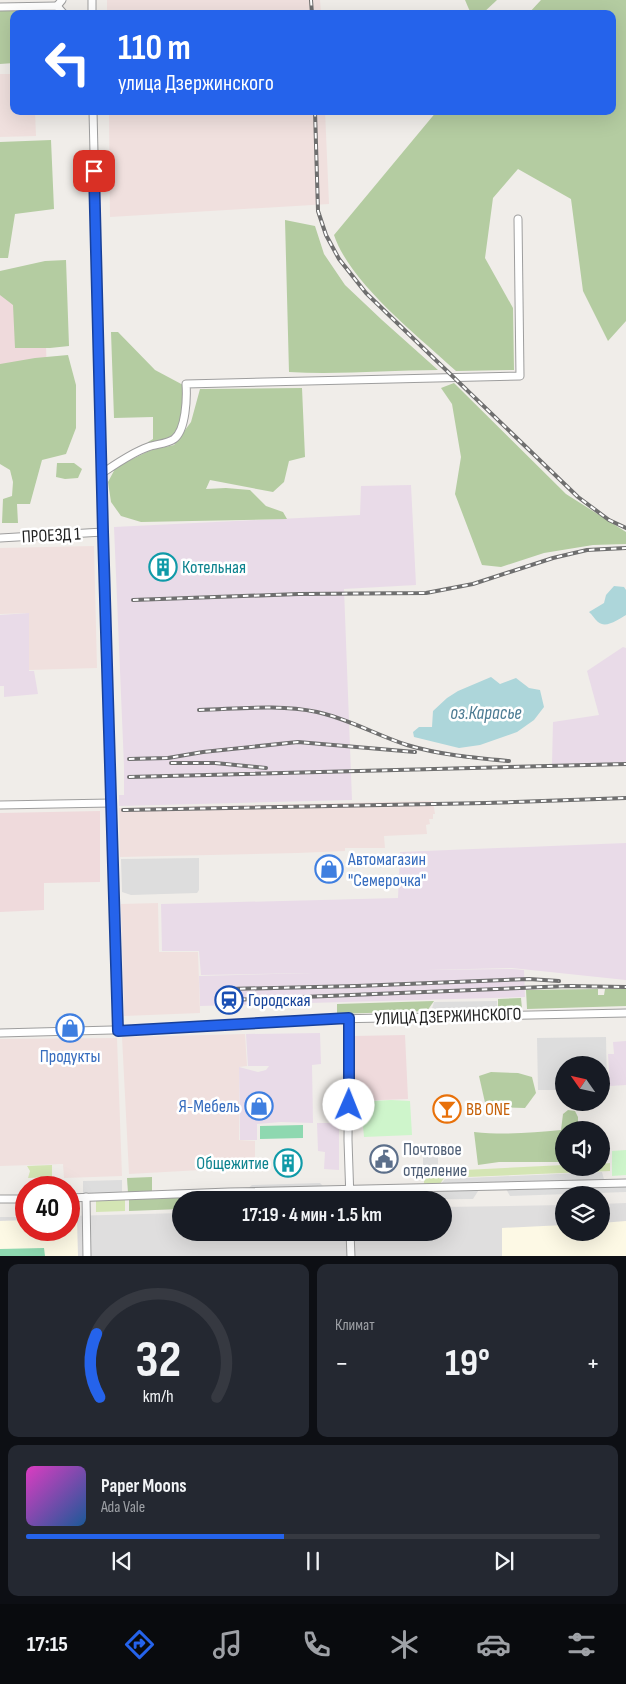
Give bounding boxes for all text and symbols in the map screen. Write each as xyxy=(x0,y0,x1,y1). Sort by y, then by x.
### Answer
text: 110 m xyxy=(118,27,191,70)
icon: left xyxy=(35,30,100,95)
text: улица Дзержинского xyxy=(118,70,274,97)
pin xyxy=(73,150,115,192)
icon: arrive xyxy=(80,157,108,185)
street label: ПРОЕЗД 1 xyxy=(21,523,82,548)
building icon: Котельная xyxy=(148,552,178,582)
place label: Котельная xyxy=(182,557,246,578)
water label: оз.Карасье xyxy=(450,702,522,725)
place label: Автомагазин "Семерочка" xyxy=(347,849,426,891)
shop icon: Автомагазин "Семерочка" xyxy=(314,854,344,884)
station icon: Городская xyxy=(214,985,244,1015)
place label: Городская xyxy=(248,990,311,1011)
street label: УЛИЦА ДЗЕРЖИНСКОГО xyxy=(374,1003,522,1030)
shop icon: Продукты xyxy=(55,1013,85,1043)
place label: Продукты xyxy=(40,1046,100,1067)
north arrow xyxy=(555,1056,610,1111)
map controls xyxy=(555,1056,610,1241)
position arrow xyxy=(322,1078,374,1130)
shop icon: Я-Мебель xyxy=(244,1091,274,1121)
bar icon: BB ONE xyxy=(432,1094,462,1124)
place label: Я-Мебель xyxy=(178,1096,240,1117)
place label: BB ONE xyxy=(466,1099,510,1120)
button: sound xyxy=(555,1121,610,1176)
place label: Почтовое отделение xyxy=(403,1139,467,1181)
public building icon: Почтовое отделение xyxy=(369,1144,399,1174)
building icon: Общежитие xyxy=(273,1148,303,1178)
place label: Общежитие xyxy=(196,1153,269,1174)
speed limit sign: 40 xyxy=(15,1176,80,1241)
button: layers xyxy=(555,1186,610,1241)
text: 17:19 · 4 мин · 1.5 km xyxy=(242,1204,382,1227)
text: Климат xyxy=(335,1316,375,1335)
text: 32 xyxy=(135,1329,182,1392)
text: 19° xyxy=(445,1341,490,1386)
text: − xyxy=(335,1347,349,1380)
text: + xyxy=(586,1347,600,1380)
text: km/h xyxy=(143,1386,174,1407)
text: Paper Moons xyxy=(101,1475,187,1498)
text: Ada Vale xyxy=(101,1498,145,1517)
icon: previous xyxy=(108,1547,136,1575)
icon: pause xyxy=(299,1547,327,1575)
icon: next xyxy=(490,1547,518,1575)
icon: directions xyxy=(122,1627,157,1662)
icon: music xyxy=(210,1627,245,1662)
icon: phone xyxy=(299,1627,334,1662)
icon: climate xyxy=(387,1627,422,1662)
icon: car xyxy=(476,1627,511,1662)
icon: filters xyxy=(564,1627,599,1662)
text: 17:15 xyxy=(27,1631,68,1658)

